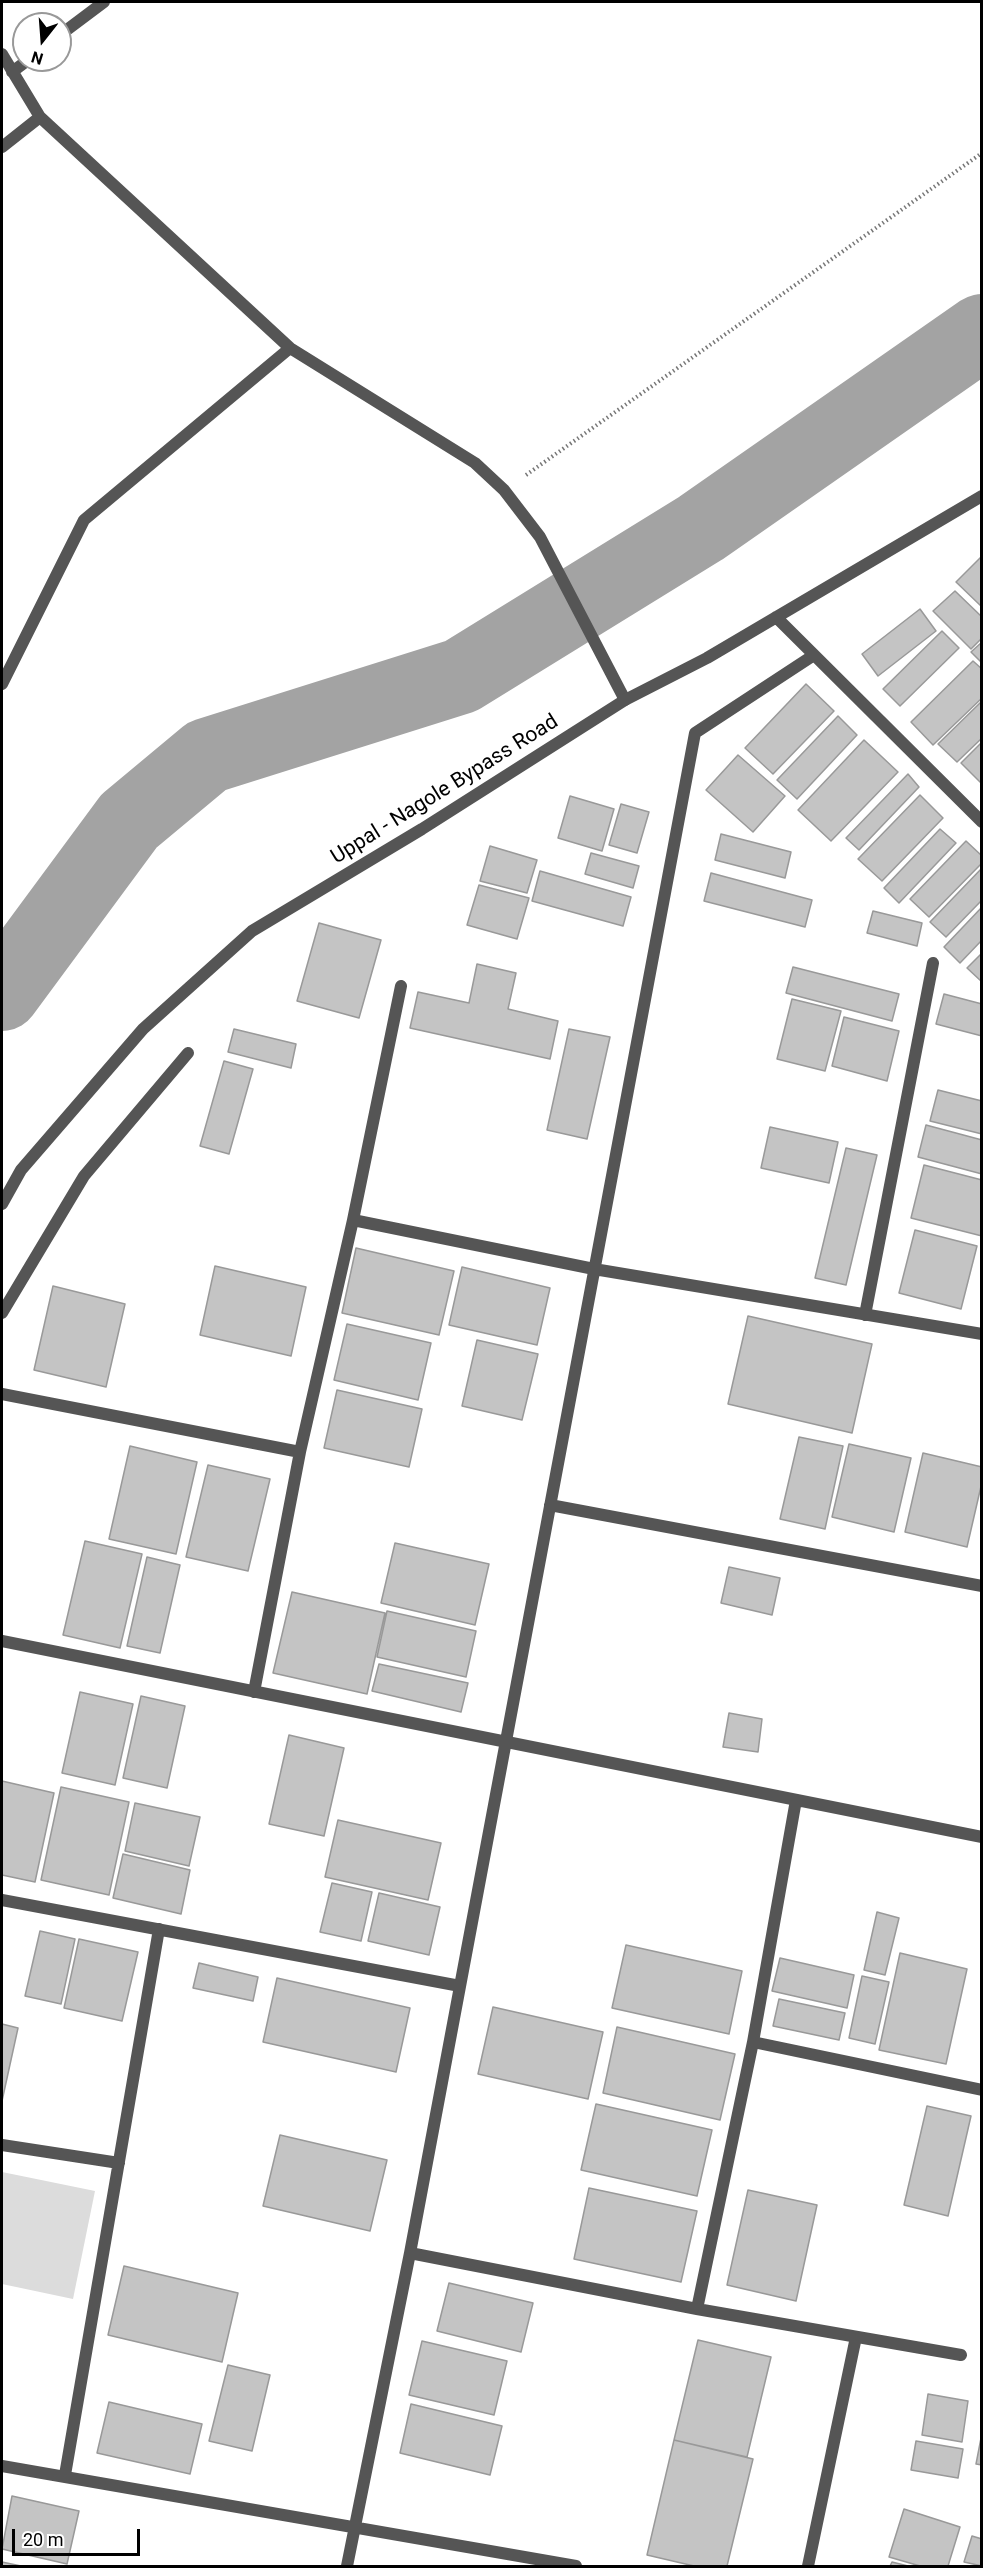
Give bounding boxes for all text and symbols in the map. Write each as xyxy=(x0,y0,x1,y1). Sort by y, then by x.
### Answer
north arrow xyxy=(12,12,72,72)
text: N xyxy=(29,47,45,69)
street label: Uppal - Nagole Bypass Road xyxy=(327,710,563,870)
scale bar xyxy=(15,2517,142,2555)
text: 20 m xyxy=(23,2529,63,2550)

